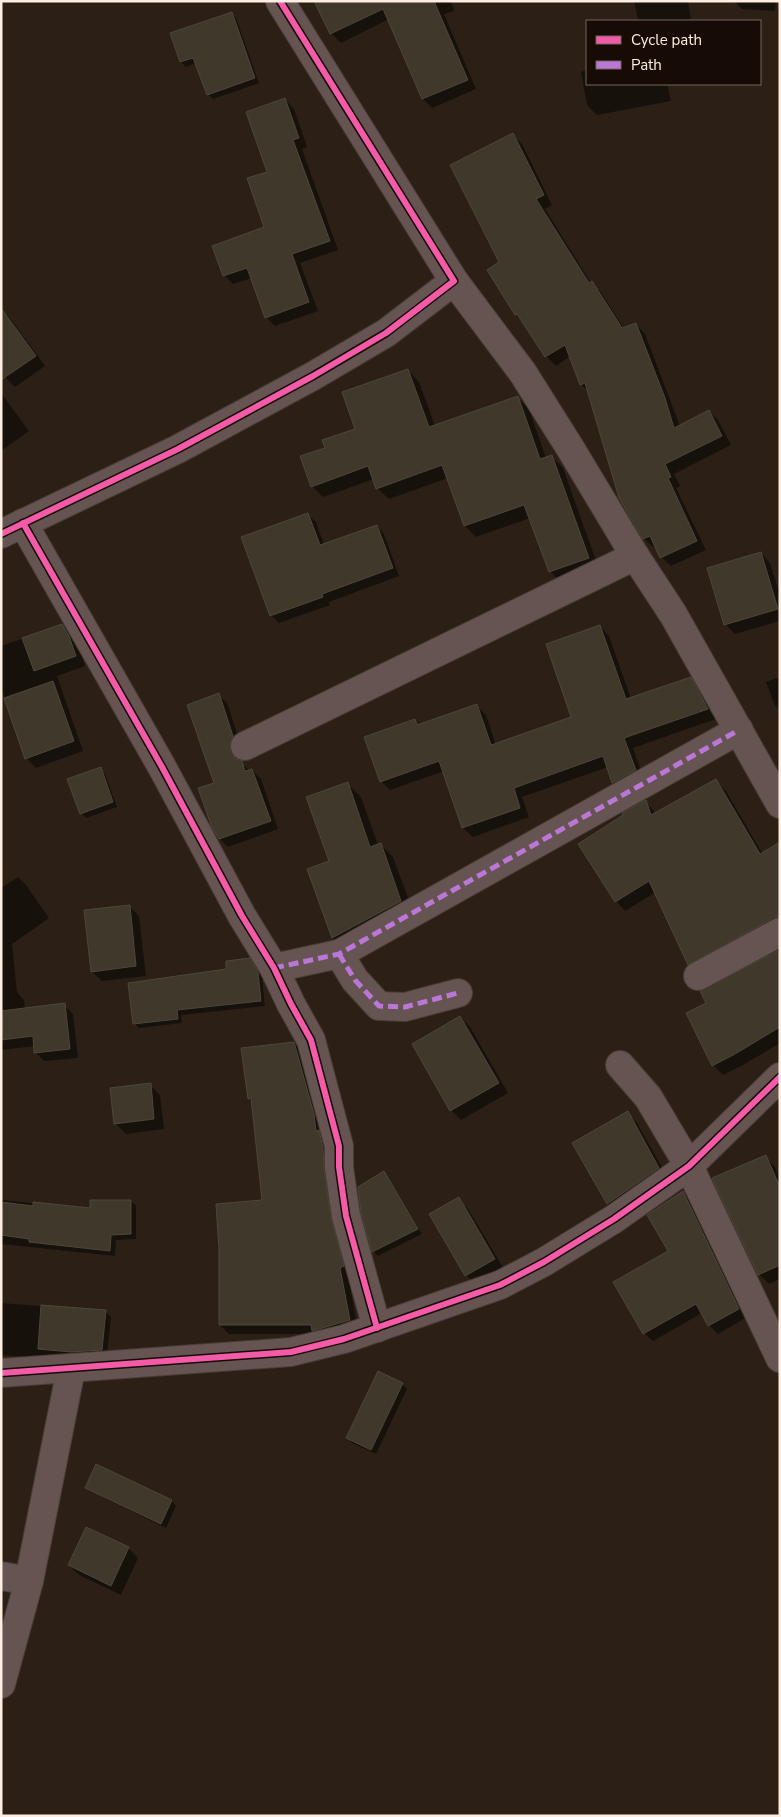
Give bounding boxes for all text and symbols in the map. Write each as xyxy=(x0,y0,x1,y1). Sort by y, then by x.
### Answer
legend xyxy=(586,20,761,85)
text: Cycle path xyxy=(631,30,702,50)
text: Path xyxy=(631,55,662,75)

